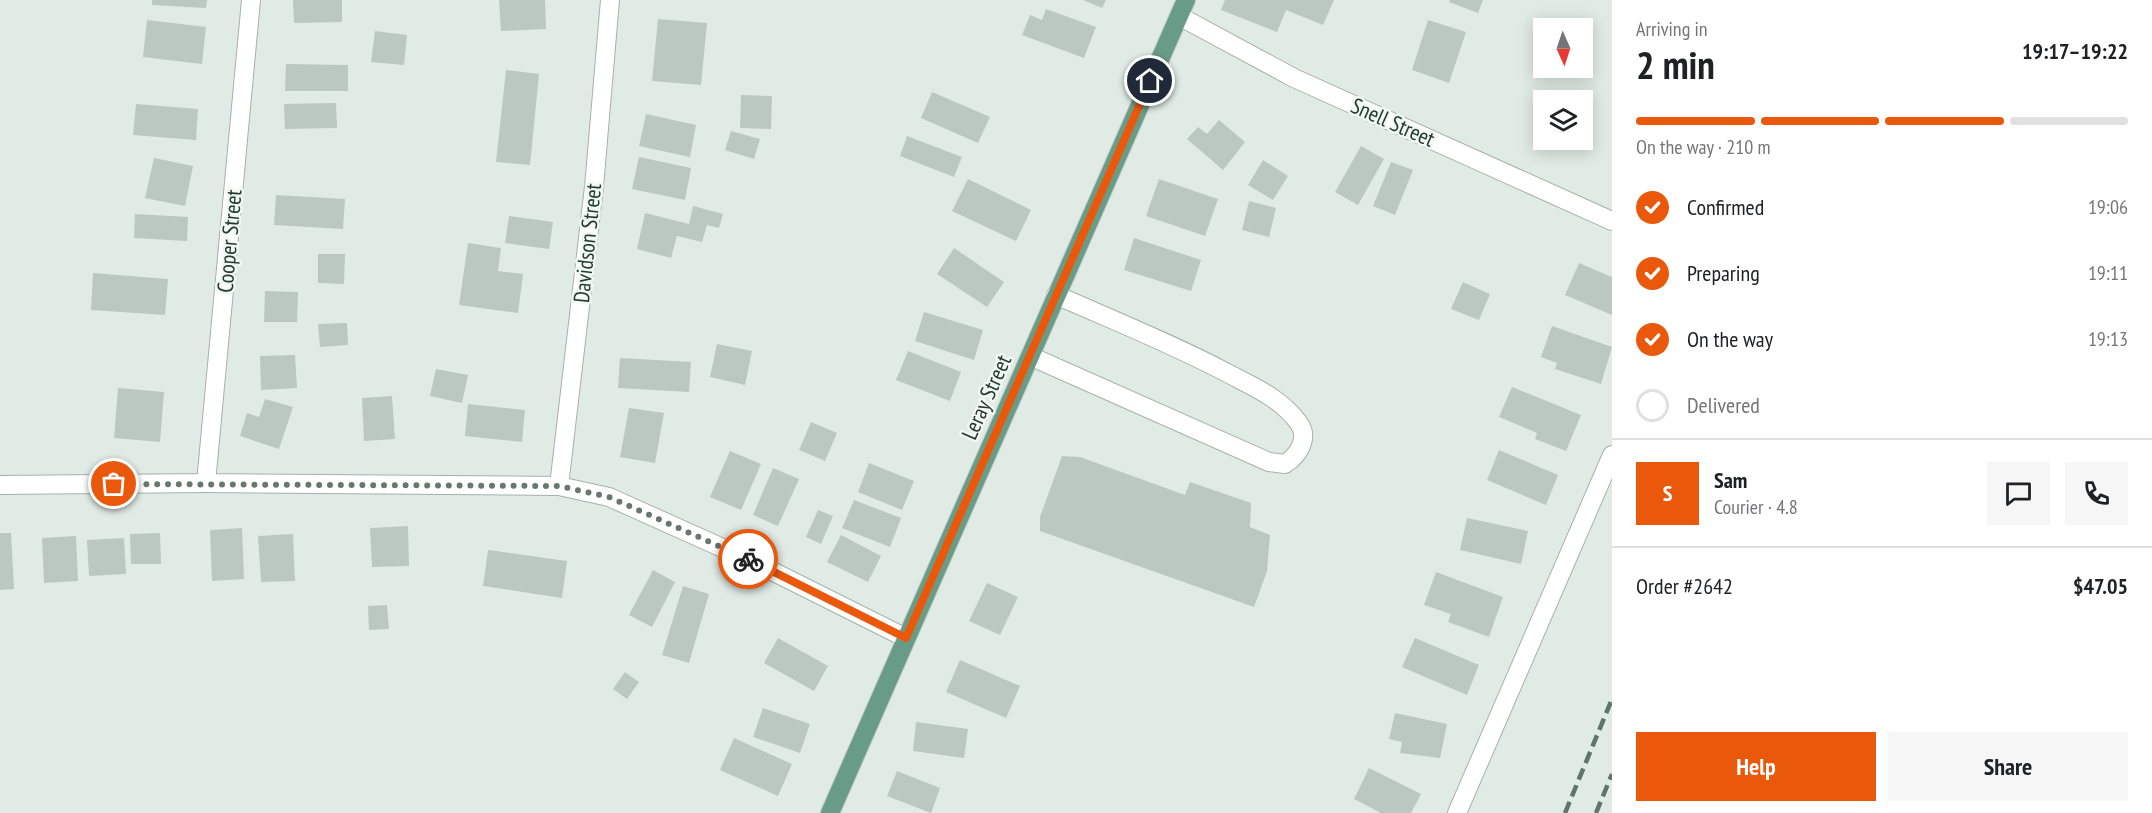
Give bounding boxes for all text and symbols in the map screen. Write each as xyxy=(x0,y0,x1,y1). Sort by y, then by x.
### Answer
text: Arriving in xyxy=(1636,16,1708,42)
north arrow xyxy=(1533,18,1593,78)
map controls xyxy=(1533,18,1593,150)
text: 19:17–19:22 xyxy=(2022,37,2128,65)
text: 2 min xyxy=(1636,39,1715,90)
pin xyxy=(1124,55,1175,106)
icon: home xyxy=(1133,64,1166,97)
button: layers xyxy=(1533,90,1593,150)
street label: Snell Street xyxy=(1347,91,1439,153)
text: On the way · 210 m xyxy=(1636,134,1771,160)
street label: Davidson Street xyxy=(567,182,607,304)
street label: Cooper Street xyxy=(211,188,247,294)
icon: check xyxy=(1636,191,1669,224)
text: Confirmed xyxy=(1687,193,1764,221)
text: 19:06 xyxy=(2088,194,2128,220)
icon: check xyxy=(1636,257,1669,290)
text: Preparing xyxy=(1687,259,1760,287)
text: 19:11 xyxy=(2088,260,2128,286)
icon: check xyxy=(1636,323,1669,356)
text: On the way xyxy=(1687,325,1773,353)
text: 19:13 xyxy=(2088,326,2128,352)
street label: Leray Street xyxy=(955,350,1017,444)
text: Delivered xyxy=(1687,391,1760,419)
pin xyxy=(88,458,139,509)
button: chat xyxy=(1987,462,2050,525)
button: phone xyxy=(2065,462,2128,525)
text: Sam xyxy=(1714,466,1747,494)
icon: bag xyxy=(97,467,130,500)
text: S xyxy=(1663,479,1672,507)
text: Courier · 4.8 xyxy=(1714,494,1798,520)
courier xyxy=(718,529,778,589)
icon: bike xyxy=(732,543,765,576)
text: Order #2642 xyxy=(1636,572,1733,600)
text: $47.05 xyxy=(2073,572,2128,600)
button: Help xyxy=(1636,732,1876,801)
button: Share xyxy=(1888,732,2128,801)

